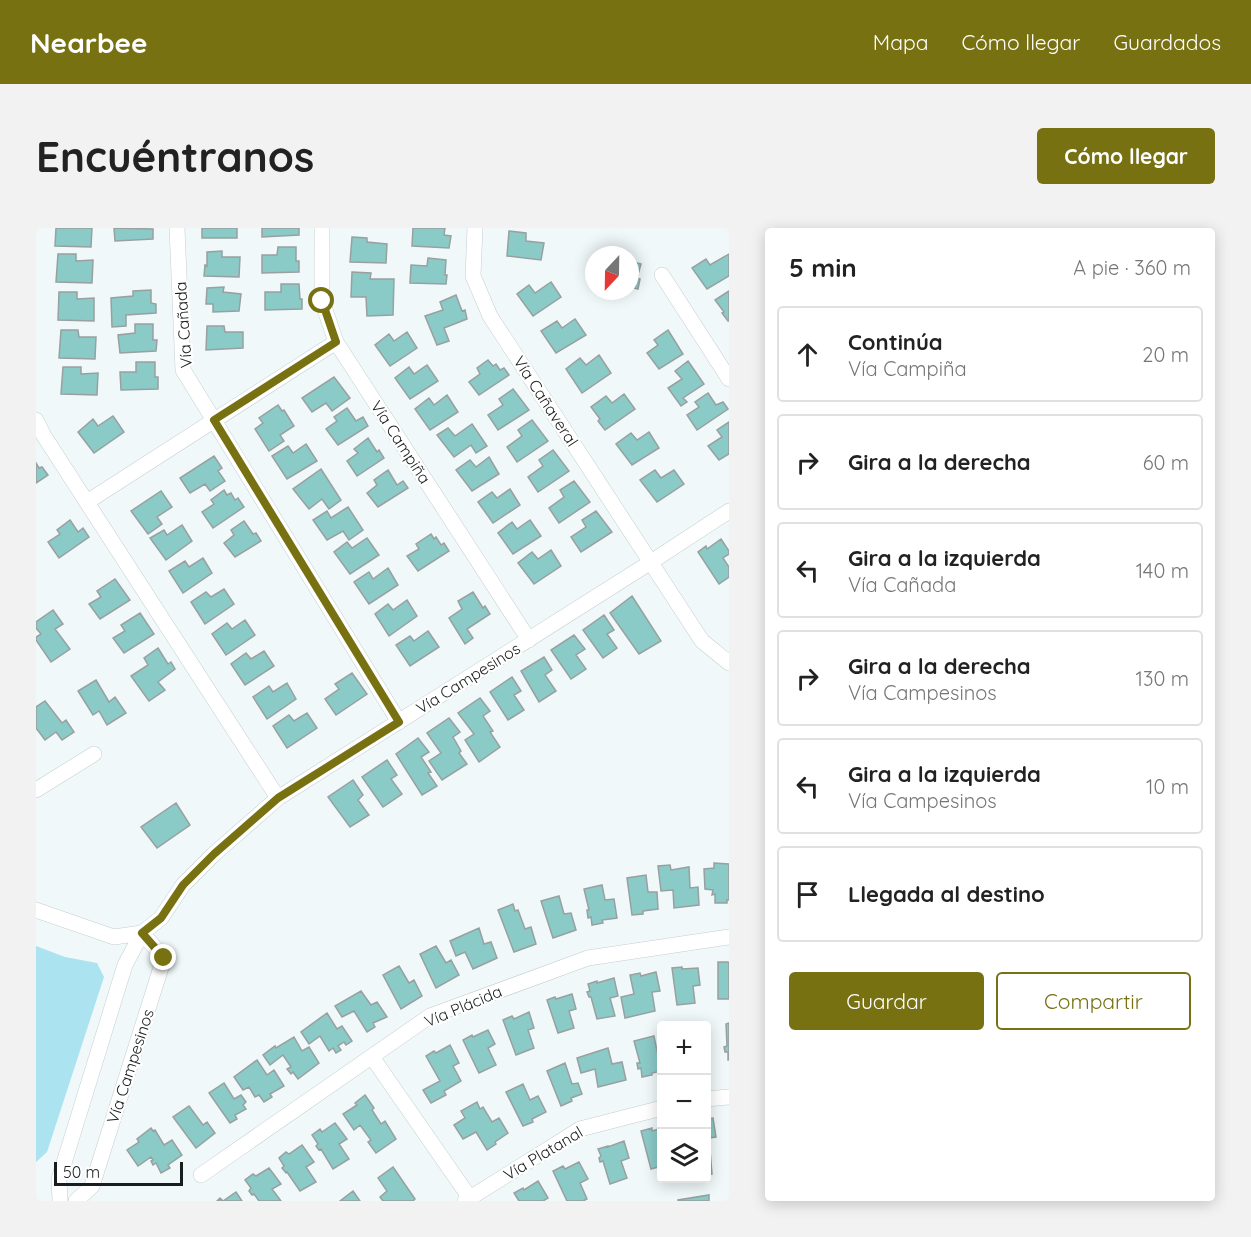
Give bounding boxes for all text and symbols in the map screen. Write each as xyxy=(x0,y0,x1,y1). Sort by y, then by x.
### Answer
text: Nearbee xyxy=(30,25,148,60)
text: Mapa xyxy=(873,29,928,55)
text: Cómo llegar xyxy=(961,29,1080,55)
text: Guardados xyxy=(1113,29,1221,55)
button: Cómo llegar xyxy=(1037,128,1215,184)
text: Encuéntranos xyxy=(36,130,314,183)
north arrow xyxy=(585,246,639,300)
text: 5 min xyxy=(789,251,857,284)
text: A pie · 360 m xyxy=(1073,255,1191,280)
street label: Vía Cañada xyxy=(170,281,196,369)
route start xyxy=(308,287,334,313)
text: Continúa xyxy=(848,328,943,356)
icon: ahead xyxy=(791,338,824,371)
text: 20 m xyxy=(1142,342,1189,367)
street label: Vía Cañaveral xyxy=(509,352,583,450)
text: Vía Campiña xyxy=(848,356,967,381)
street label: Vía Campiña xyxy=(367,397,435,487)
icon: right xyxy=(791,446,824,479)
text: Gira a la derecha xyxy=(848,448,1031,476)
text: 60 m xyxy=(1143,450,1189,475)
text: Gira a la izquierda xyxy=(848,544,1041,572)
icon: left xyxy=(791,554,824,587)
text: 140 m xyxy=(1136,558,1189,583)
text: Vía Cañada xyxy=(848,572,956,597)
street label: Vía Campesinos xyxy=(412,638,524,718)
text: Gira a la derecha xyxy=(848,652,1031,680)
icon: right xyxy=(791,662,824,695)
text: 130 m xyxy=(1136,666,1189,691)
text: Vía Campesinos xyxy=(848,680,997,705)
text: Gira a la izquierda xyxy=(848,760,1041,788)
icon: left xyxy=(791,770,824,803)
text: 10 m xyxy=(1146,774,1189,799)
text: Vía Campesinos xyxy=(848,788,997,813)
icon: arrive xyxy=(791,878,824,911)
text: Llegada al destino xyxy=(848,880,1045,908)
route end xyxy=(150,944,176,970)
button: Guardar xyxy=(789,972,984,1030)
button: Compartir xyxy=(996,972,1191,1030)
street label: Vía Plácida xyxy=(421,981,505,1031)
street label: Vía Campesinos xyxy=(102,1006,158,1126)
map controls xyxy=(657,1021,711,1183)
button: + xyxy=(657,1021,711,1075)
button: − xyxy=(657,1075,711,1129)
street label: Vía Platanal xyxy=(500,1122,586,1184)
button: layers xyxy=(657,1129,711,1183)
scale bar xyxy=(54,1159,183,1186)
text: 50 m xyxy=(63,1162,100,1182)

